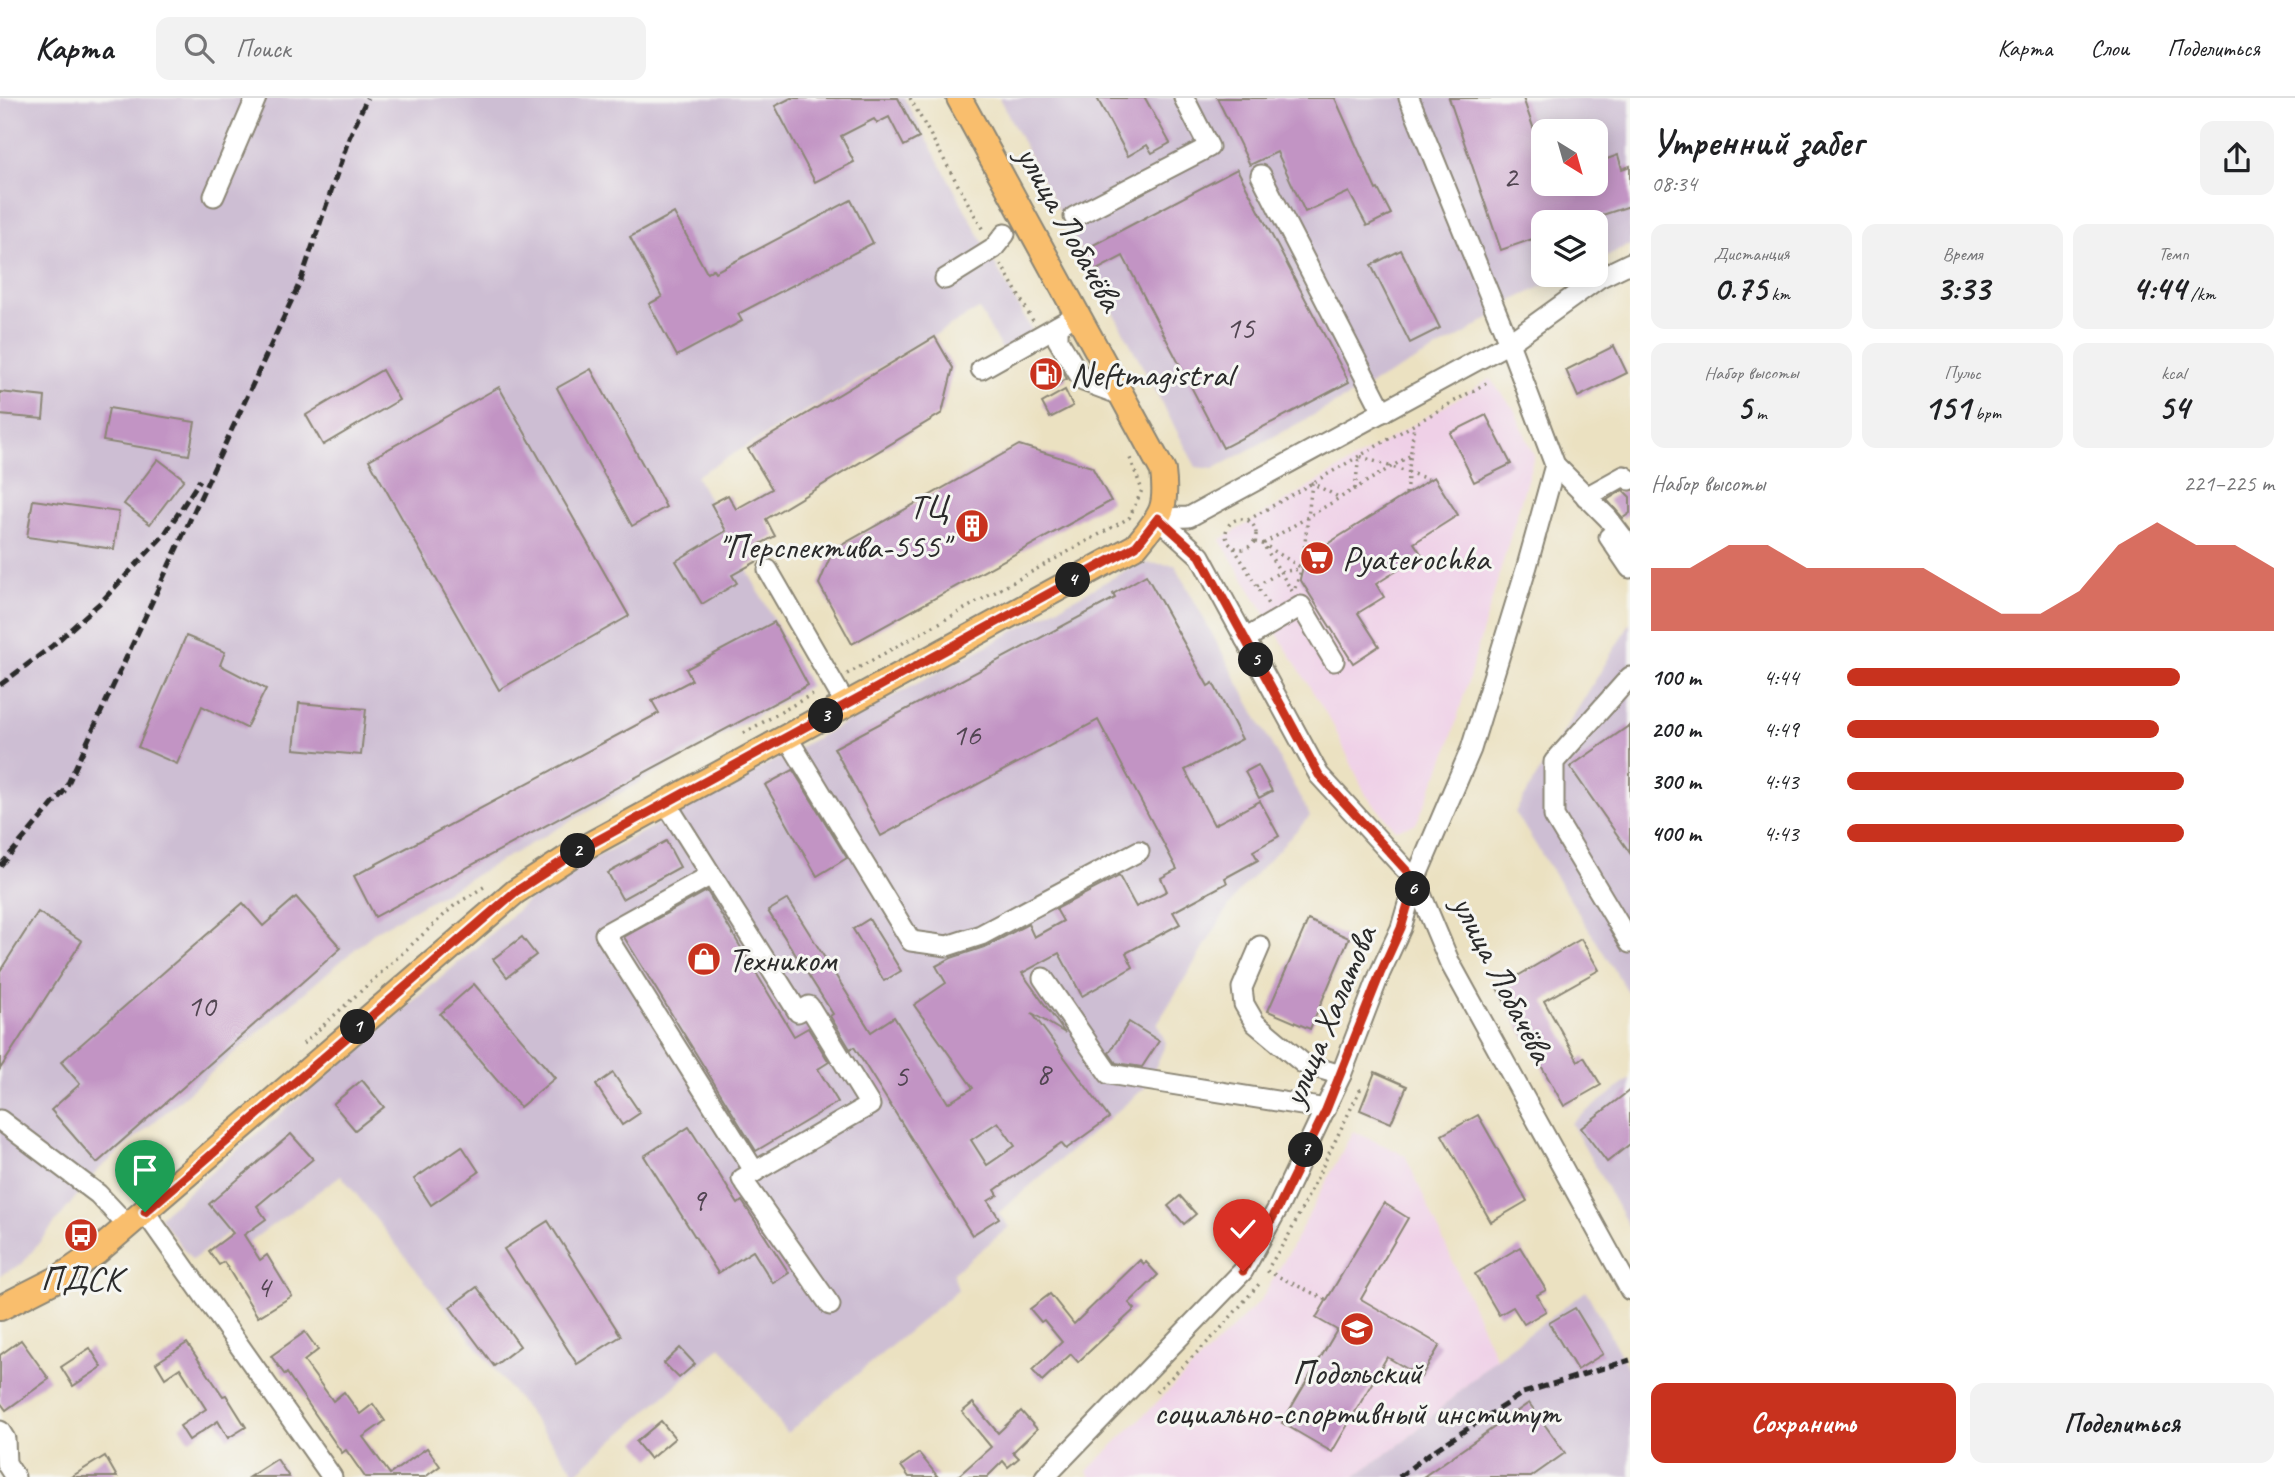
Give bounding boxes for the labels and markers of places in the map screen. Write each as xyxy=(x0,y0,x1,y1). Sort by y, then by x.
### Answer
place label: Neftmagistral xyxy=(1070,352,1239,397)
fuel station icon: Neftmagistral xyxy=(1027,355,1065,393)
place label: ТЦ "Перспектива-555" xyxy=(718,484,955,569)
building icon: ТЦ "Перспектива-555" xyxy=(953,507,991,545)
place label: Pyaterochka xyxy=(1342,536,1492,581)
supermarket icon: Pyaterochka xyxy=(1298,539,1336,577)
pin: 4 xyxy=(1056,562,1090,598)
pin: 5 xyxy=(1238,642,1274,678)
pin: 3 xyxy=(808,698,844,734)
pin: 2 xyxy=(560,834,596,868)
pin: 6 xyxy=(1396,872,1430,906)
place label: Техником xyxy=(728,937,838,982)
shop icon: Техником xyxy=(685,940,723,978)
pin: 1 xyxy=(340,1010,376,1044)
pin: 7 xyxy=(1288,1132,1324,1168)
pin xyxy=(115,1140,175,1212)
pin xyxy=(1213,1199,1273,1271)
bus stop icon: ПДСК xyxy=(62,1216,100,1254)
place label: ПДСК xyxy=(41,1256,128,1301)
school or university icon: Подольский социально-спортивный институт xyxy=(1338,1310,1376,1348)
place label: Подольский социально-спортивный институт xyxy=(1154,1350,1563,1435)

